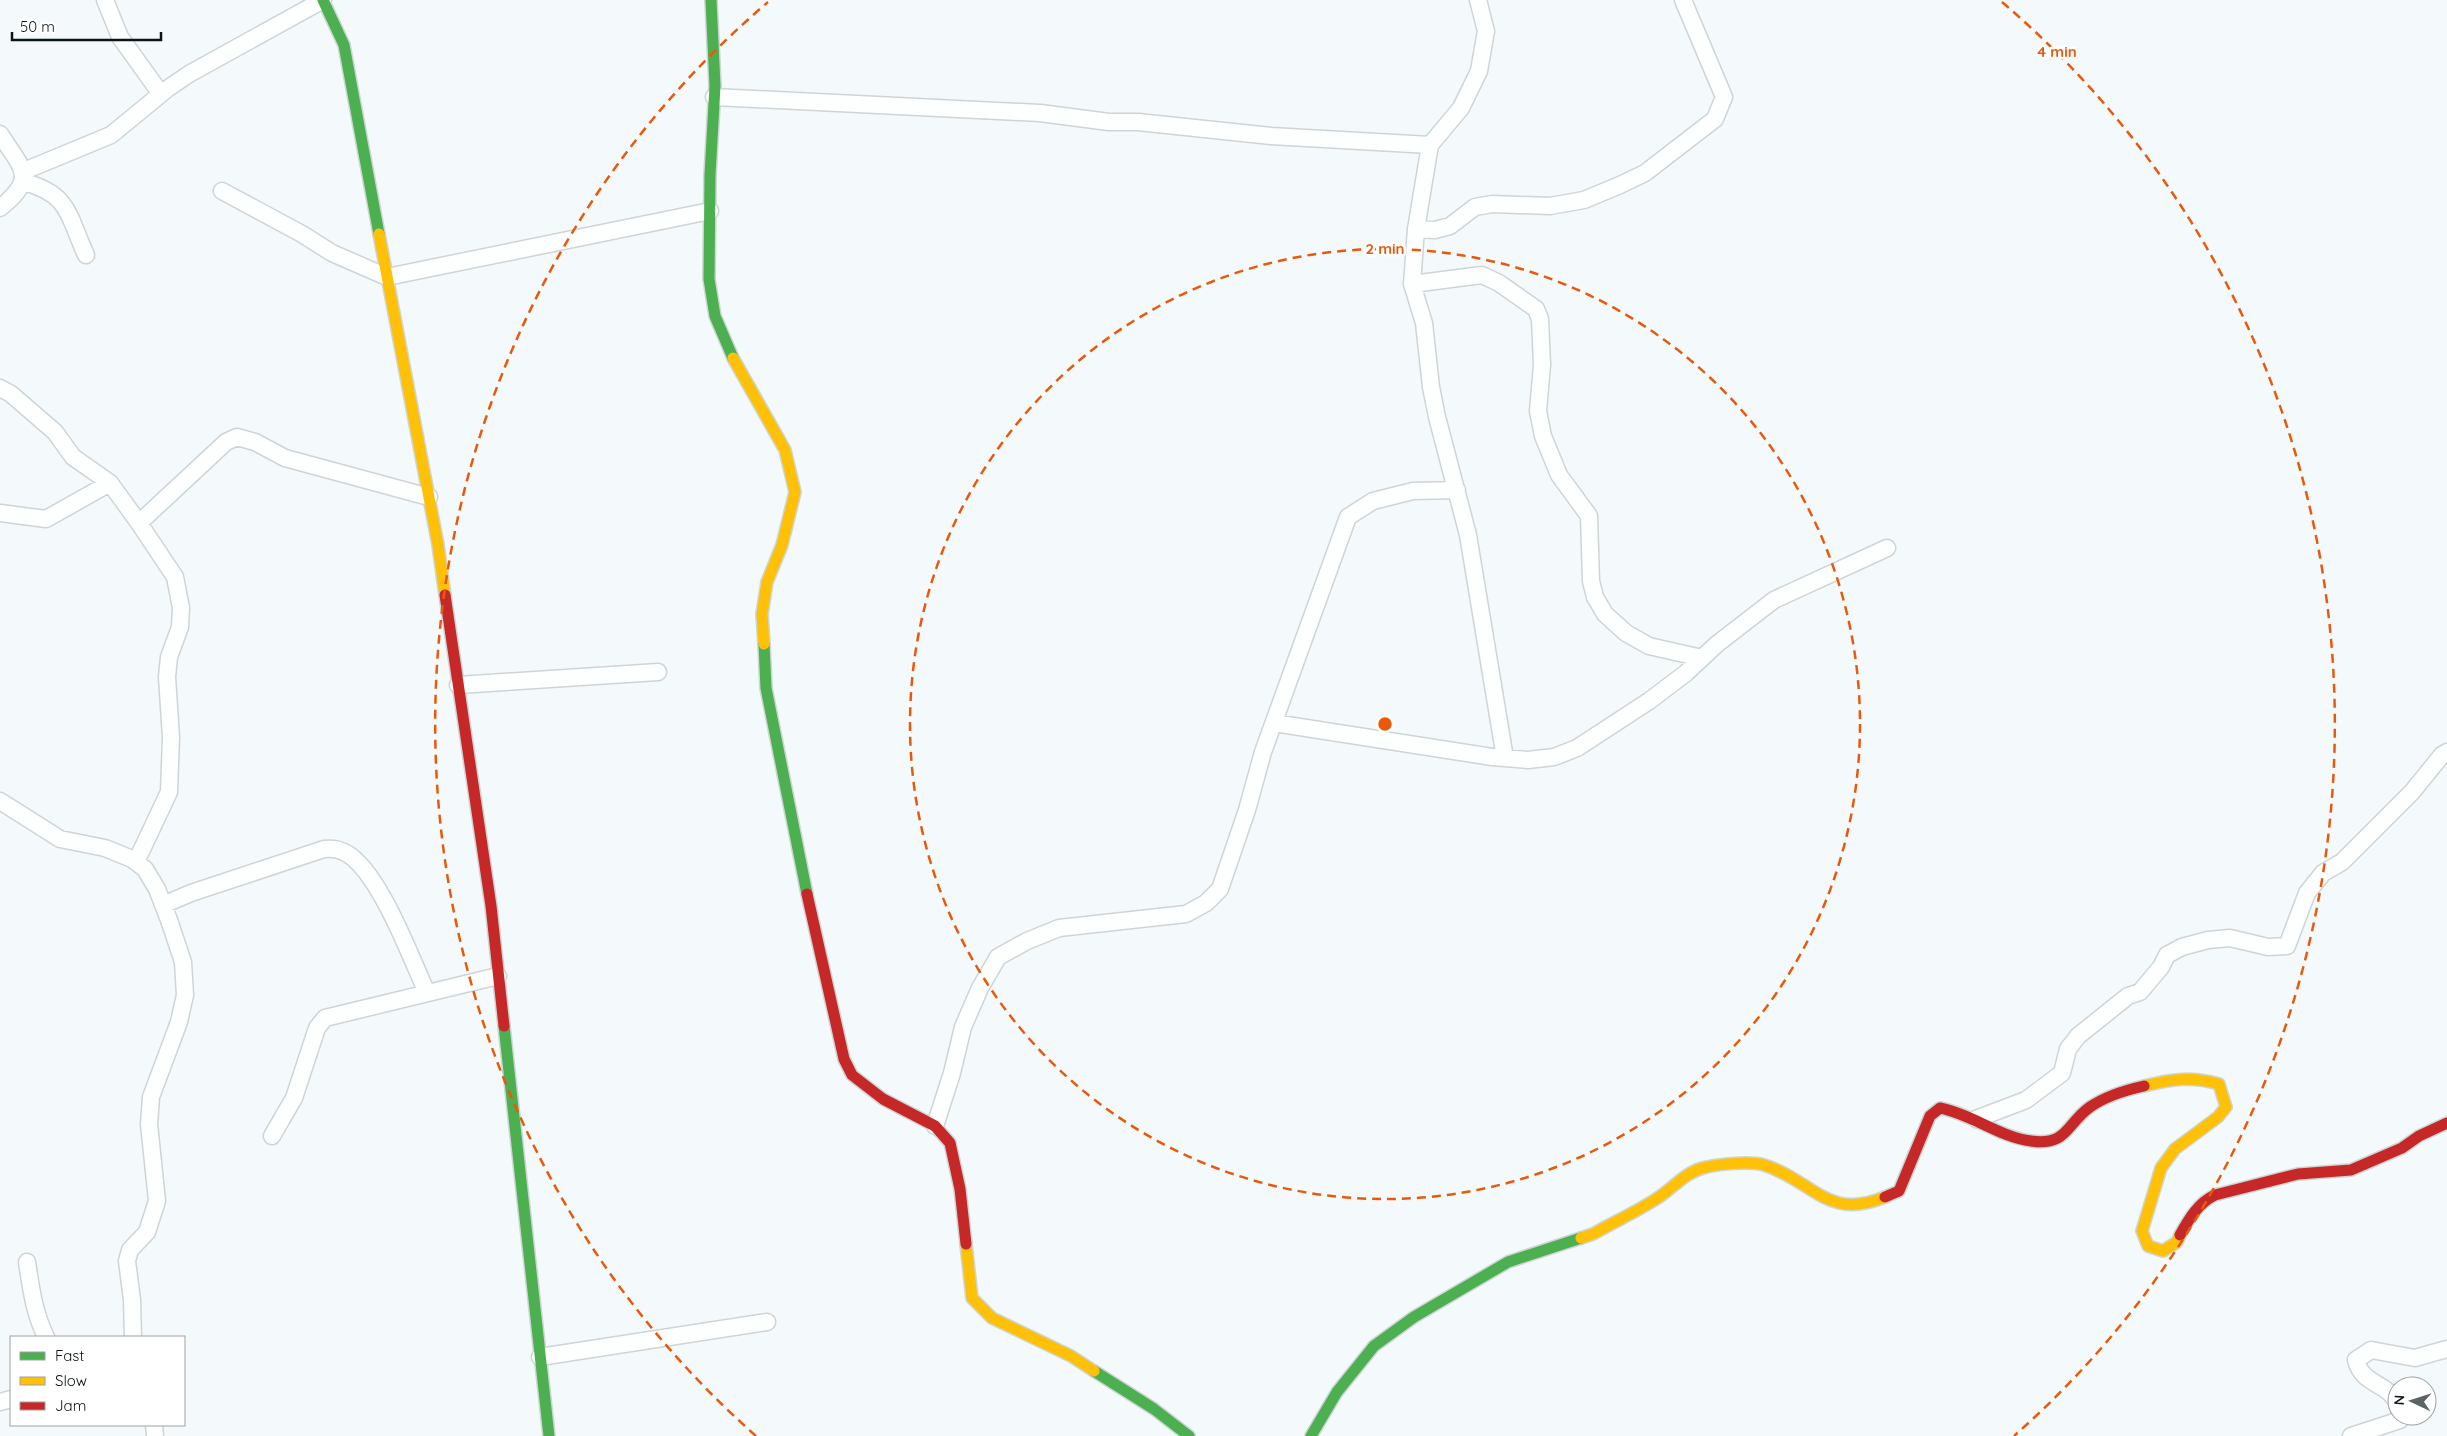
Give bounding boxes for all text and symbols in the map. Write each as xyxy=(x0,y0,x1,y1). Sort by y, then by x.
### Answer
scale bar xyxy=(12,10,161,42)
text: 50 m xyxy=(20,17,55,36)
text: 4 min xyxy=(2037,42,2077,61)
text: 2 min xyxy=(1365,239,1405,258)
centre of rings xyxy=(1376,715,1394,733)
legend xyxy=(10,1336,185,1426)
text: Fast xyxy=(55,1346,84,1365)
text: Slow xyxy=(55,1371,87,1390)
north arrow xyxy=(2387,1376,2437,1426)
text: N xyxy=(2390,1394,2408,1406)
text: Jam xyxy=(55,1396,86,1415)

